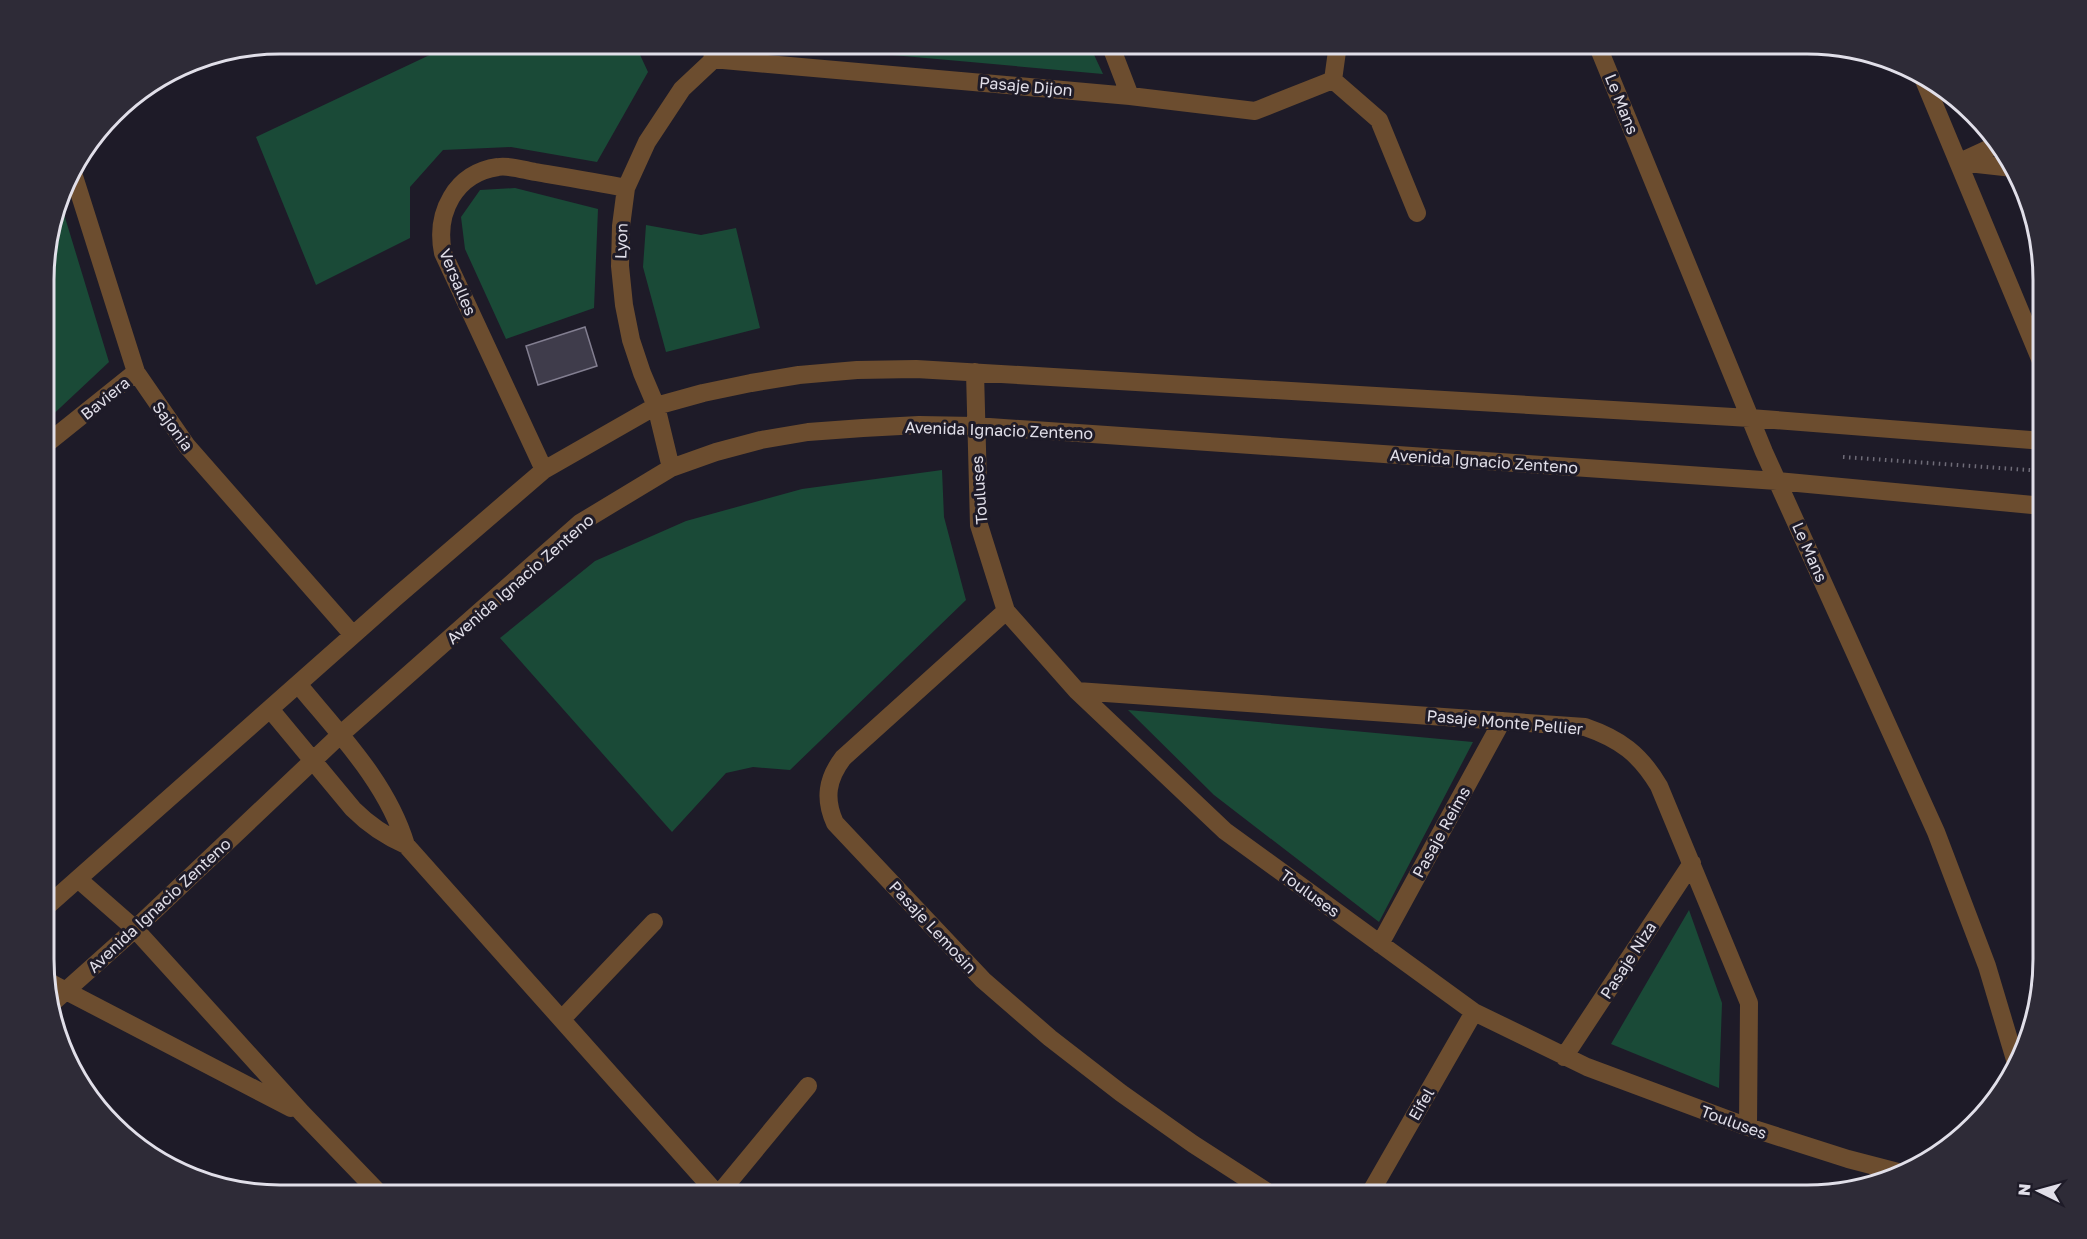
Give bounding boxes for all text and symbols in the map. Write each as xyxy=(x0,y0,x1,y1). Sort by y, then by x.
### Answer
street label: Le Mans xyxy=(1601,71,1643,137)
street label: Pasaje Dijon xyxy=(978,72,1074,100)
street label: Lyon xyxy=(610,223,632,259)
street label: Versalles xyxy=(435,246,481,318)
street label: Baviera xyxy=(77,372,133,424)
street label: Sajonia xyxy=(148,397,198,455)
street label: Avenida Ignacio Zenteno xyxy=(905,417,1093,443)
street label: Avenida Ignacio Zenteno xyxy=(1389,444,1579,478)
street label: Touluses xyxy=(967,455,991,525)
street label: Avenida Ignacio Zenteno xyxy=(442,510,598,648)
street label: Le Mans xyxy=(1788,519,1832,585)
street label: Pasaje Monte Pellier xyxy=(1426,705,1584,739)
street label: Pasaje Reims xyxy=(1408,783,1474,881)
street label: Avenida Ignacio Zenteno xyxy=(83,833,235,977)
street label: Touluses xyxy=(1276,865,1344,921)
street label: Pasaje Lemosin xyxy=(885,877,981,977)
street label: Pasaje Niza xyxy=(1596,918,1660,1002)
street label: Eifel xyxy=(1404,1084,1438,1124)
street label: Touluses xyxy=(1698,1101,1770,1143)
north arrow xyxy=(2009,1161,2069,1221)
text: N xyxy=(2014,1183,2035,1197)

